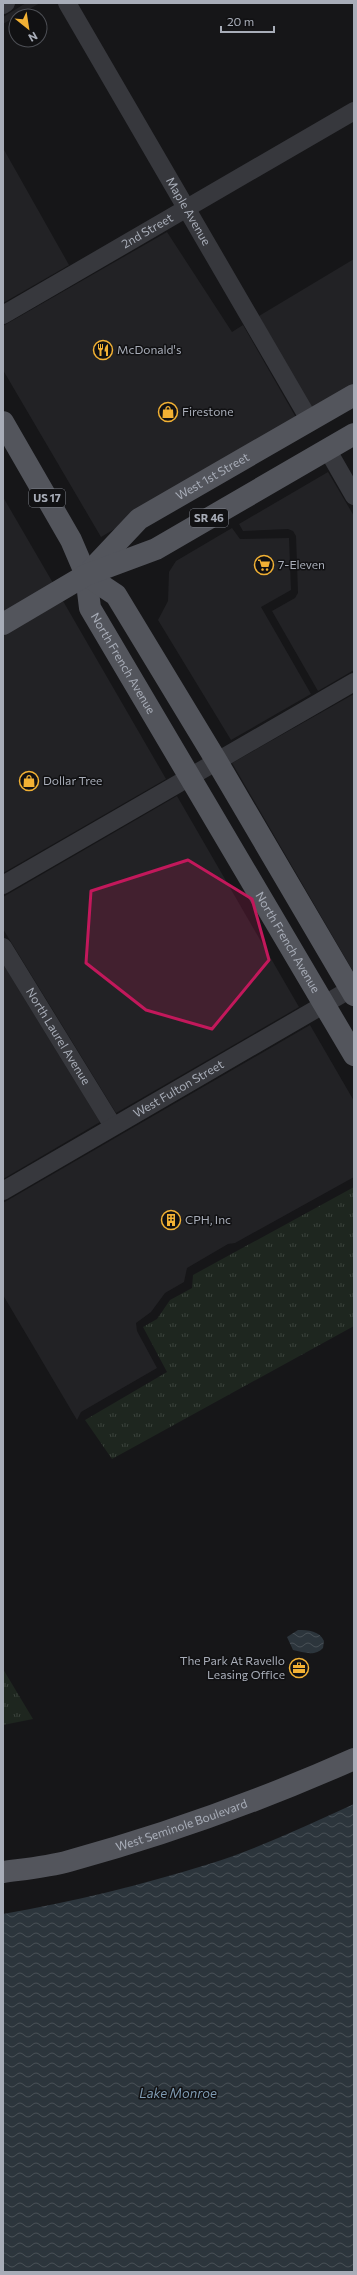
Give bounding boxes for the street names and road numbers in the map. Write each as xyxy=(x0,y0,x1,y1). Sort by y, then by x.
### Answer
street label: Maple Avenue xyxy=(164,174,214,247)
street label: 2nd Street xyxy=(119,210,175,251)
street label: West 1st Street xyxy=(173,449,251,502)
road number: US 17 xyxy=(29,489,65,507)
road number: SR 46 xyxy=(190,509,228,527)
street label: North French Avenue xyxy=(88,610,159,716)
street label: North French Avenue xyxy=(253,889,324,995)
street label: North Laurel Avenue xyxy=(24,985,94,1087)
street label: West Fulton Street xyxy=(130,1056,226,1120)
street label: West Seminole Boulevard xyxy=(114,1795,249,1853)

